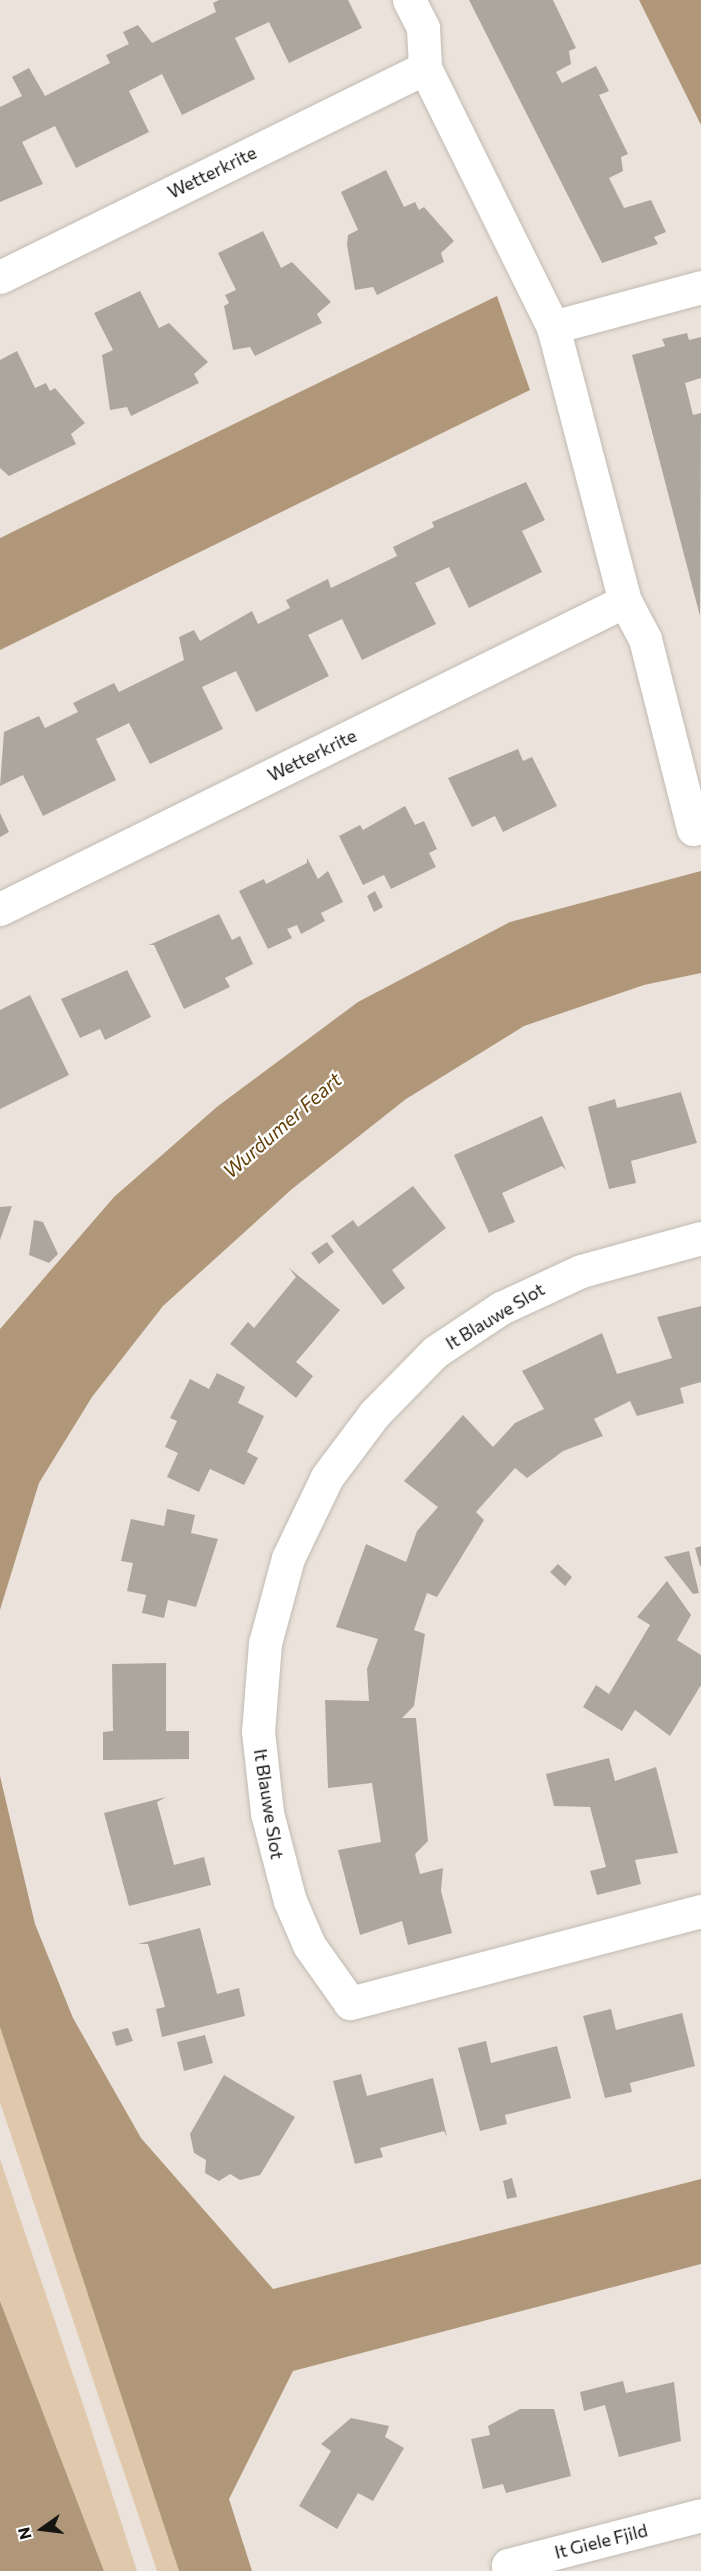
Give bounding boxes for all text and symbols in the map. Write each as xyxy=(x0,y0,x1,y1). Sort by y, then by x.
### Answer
street label: Wetterkrite xyxy=(164,141,260,203)
street label: Wetterkrite xyxy=(264,724,360,786)
water label: Wurdumer Feart xyxy=(218,1067,346,1183)
street label: It Blauwe Slot xyxy=(442,1278,548,1354)
street label: It Blauwe Slot xyxy=(250,1747,288,1861)
north arrow xyxy=(12,2499,72,2559)
street label: It Giele Fjild xyxy=(552,2519,650,2563)
text: N xyxy=(13,2525,35,2542)

